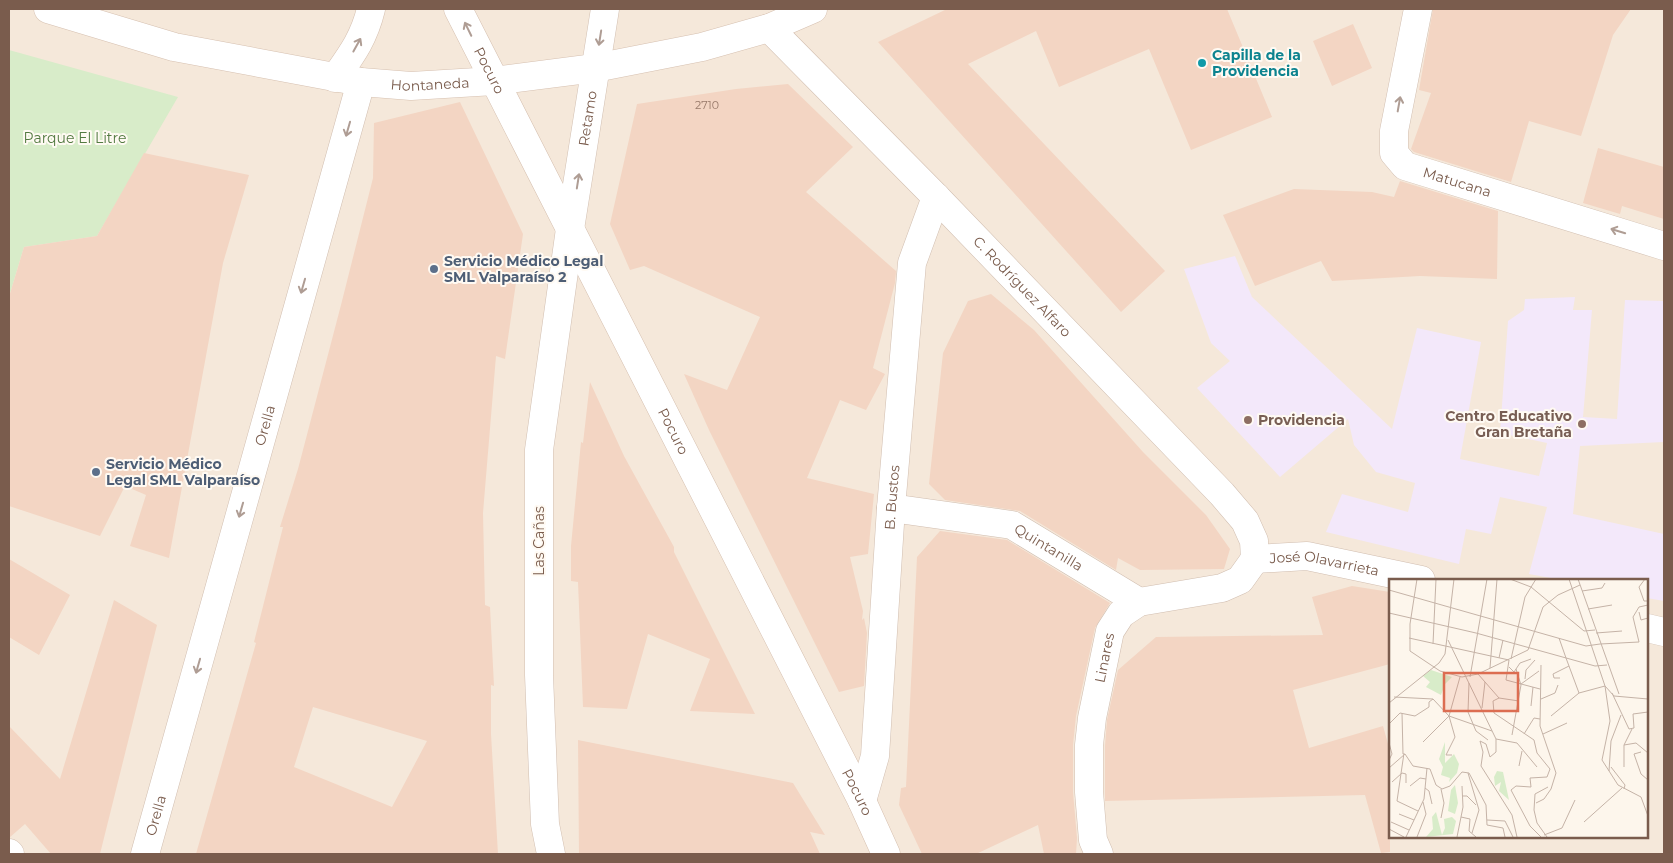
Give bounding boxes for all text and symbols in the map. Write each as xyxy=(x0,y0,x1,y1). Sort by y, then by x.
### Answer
one-way arrow xyxy=(463,22,472,37)
one-way arrow xyxy=(595,30,605,46)
one-way arrow xyxy=(352,38,362,53)
street label: Pocuro xyxy=(470,44,509,97)
place label: Capilla de la Providencia xyxy=(1212,46,1301,80)
marker: Capilla de la Providencia xyxy=(1196,57,1208,69)
street label: Hontaneda xyxy=(390,73,470,95)
street label: Retamo xyxy=(574,89,601,147)
one-way arrow xyxy=(1394,97,1404,113)
house number: 2710 xyxy=(695,98,719,112)
one-way arrow xyxy=(342,121,352,137)
park label: Parque El Litre xyxy=(24,129,126,147)
street label: Matucana xyxy=(1421,163,1494,201)
one-way arrow xyxy=(573,173,583,189)
one-way arrow xyxy=(1610,226,1626,236)
street label: C. Rodríguez Alfaro xyxy=(969,232,1075,341)
place label: Servicio Médico Legal SML Valparaíso 2 xyxy=(444,252,603,286)
marker: Servicio Médico Legal SML Valparaíso 2 xyxy=(428,263,440,275)
one-way arrow xyxy=(298,277,308,293)
street label: Orella xyxy=(251,403,279,448)
street label: Pocuro xyxy=(654,405,693,458)
place label: Centro Educativo Gran Bretaña xyxy=(1445,407,1572,441)
place label: Providencia xyxy=(1258,411,1345,429)
marker: Providencia xyxy=(1242,414,1254,426)
marker: Centro Educativo Gran Bretaña xyxy=(1576,418,1588,430)
place label: Servicio Médico Legal SML Valparaíso xyxy=(106,455,260,489)
street label: B. Bustos xyxy=(881,464,904,530)
marker: Servicio Médico Legal SML Valparaíso xyxy=(90,466,102,478)
one-way arrow xyxy=(236,501,245,517)
street label: Las Cañas xyxy=(530,506,548,576)
street label: Quintanilla xyxy=(1011,519,1086,575)
street label: José Olavarrieta xyxy=(1268,547,1381,580)
inset map xyxy=(1389,579,1648,838)
street label: Linares xyxy=(1091,631,1118,684)
one-way arrow xyxy=(192,658,202,674)
street label: Pocuro xyxy=(838,766,876,819)
street label: Orella xyxy=(142,793,170,838)

